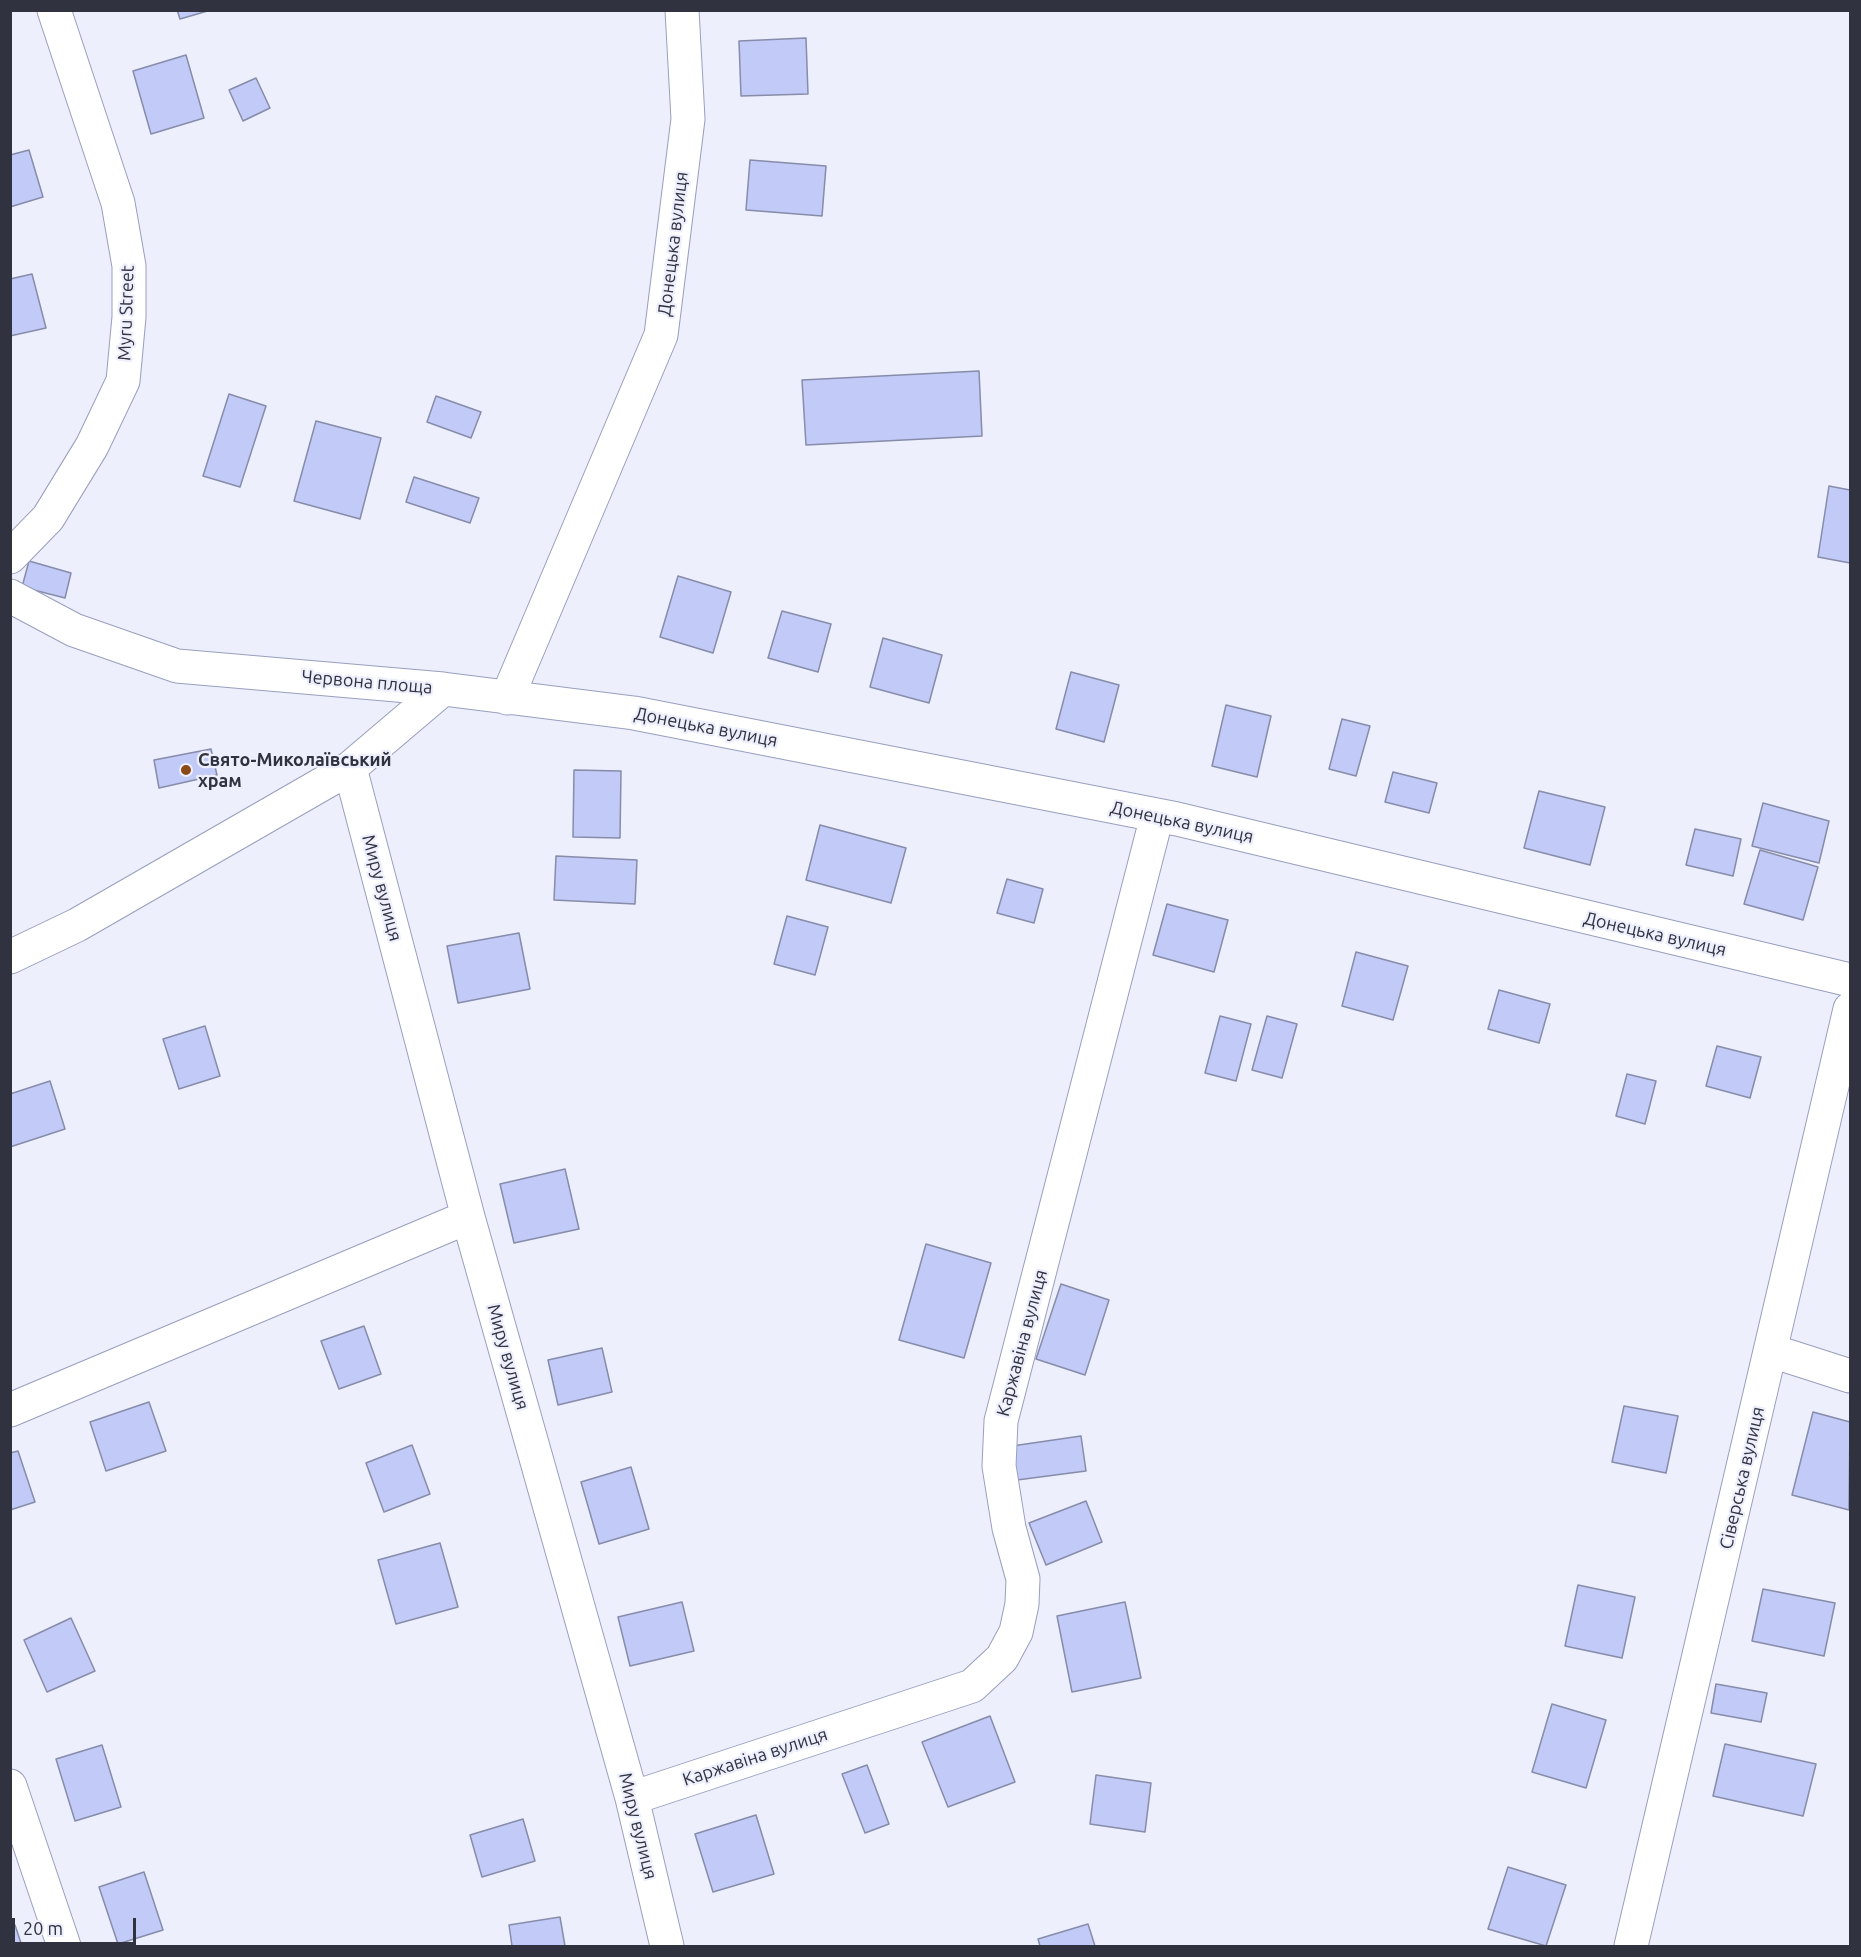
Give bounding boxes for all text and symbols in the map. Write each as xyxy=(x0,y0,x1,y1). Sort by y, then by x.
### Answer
street label: Донецька вулиця xyxy=(653,170,693,318)
street label: Myru Street xyxy=(114,265,138,361)
street label: Червона площа xyxy=(301,666,433,698)
street label: Донецька вулиця xyxy=(632,703,780,751)
place label: Свято-Миколаївський храм xyxy=(198,749,391,792)
marker: Свято-Миколаївський храм xyxy=(179,763,193,777)
street label: Донецька вулиця xyxy=(1109,796,1255,848)
street label: Миру вулиця xyxy=(357,832,407,944)
street label: Донецька вулиця xyxy=(1582,907,1728,961)
street label: Каржавіна вулиця xyxy=(992,1267,1052,1419)
street label: Миру вулиця xyxy=(483,1302,533,1412)
street label: Сіверська вулиця xyxy=(1715,1405,1769,1551)
street label: Каржавіна вулиця xyxy=(680,1723,830,1791)
street label: Миру вулиця xyxy=(614,1770,662,1882)
scale bar xyxy=(15,1906,140,1944)
text: 20 m xyxy=(23,1918,63,1938)

